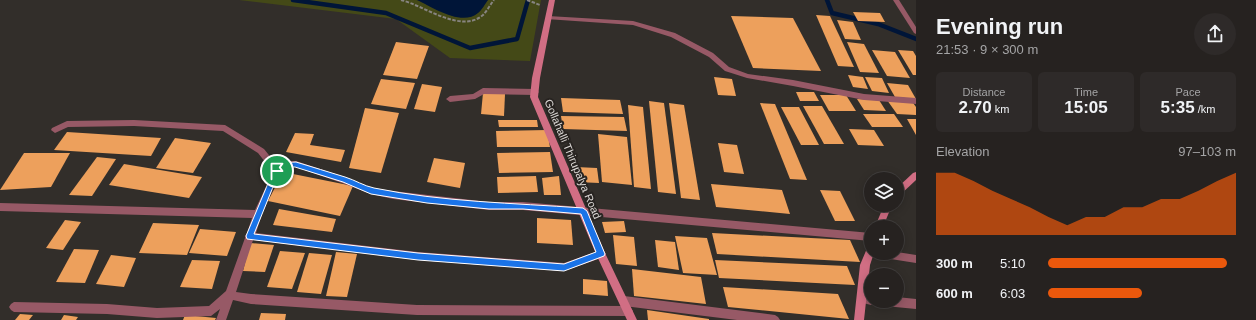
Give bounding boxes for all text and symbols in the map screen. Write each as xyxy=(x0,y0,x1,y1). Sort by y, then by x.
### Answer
button: share xyxy=(1194,13,1236,55)
text: Evening run xyxy=(936,14,1063,39)
text: 21:53 · 9 × 300 m xyxy=(936,42,1038,57)
text: Distance xyxy=(963,86,1005,98)
text: Time xyxy=(1074,86,1098,98)
text: Pace xyxy=(1175,86,1201,98)
street label: Gollahalli Thirupalya Road xyxy=(542,97,604,221)
text: 2.70 xyxy=(959,98,992,117)
text: 15:05 xyxy=(1064,98,1108,117)
text: 5:35 xyxy=(1161,98,1195,117)
text: km xyxy=(992,103,1009,115)
text: /km xyxy=(1195,103,1215,115)
text: Elevation xyxy=(936,144,989,159)
text: 97–103 m xyxy=(1178,144,1236,159)
pin xyxy=(260,154,294,188)
icon: arrive xyxy=(266,160,288,182)
map controls xyxy=(864,172,904,308)
button: layers xyxy=(864,172,904,212)
button: + xyxy=(864,220,904,260)
text: 300 m xyxy=(936,256,973,271)
text: 5:10 xyxy=(1000,256,1025,271)
button: − xyxy=(864,268,904,308)
text: 600 m xyxy=(936,286,973,301)
text: 6:03 xyxy=(1000,286,1025,301)

